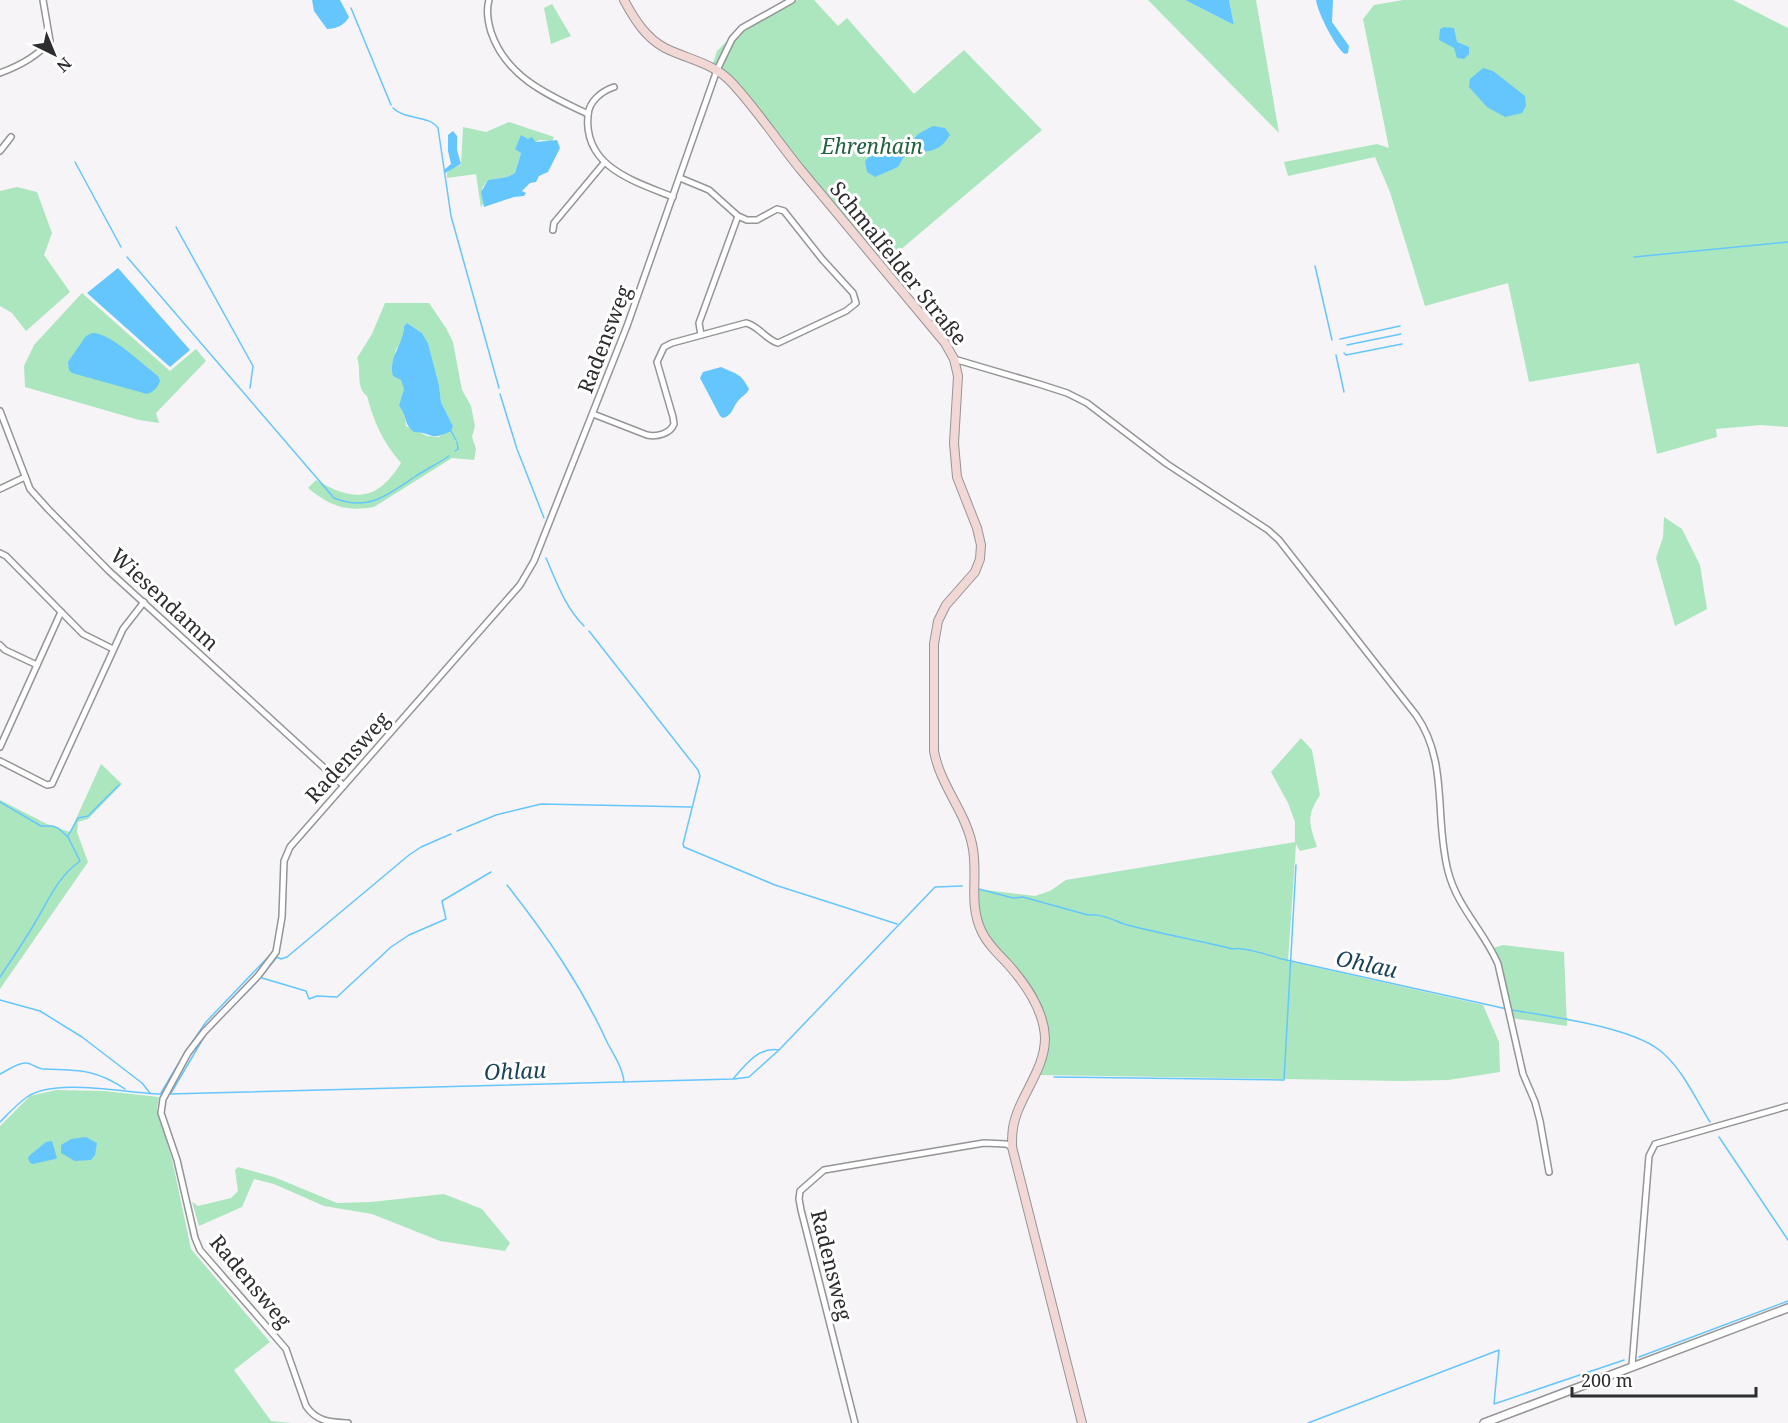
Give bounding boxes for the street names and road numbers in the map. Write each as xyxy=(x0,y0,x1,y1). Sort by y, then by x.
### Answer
street label: Schmalfelder Straße xyxy=(824,175,974,351)
street label: Radensweg xyxy=(571,280,638,397)
street label: Wiesendamm xyxy=(105,541,225,657)
street label: Radensweg xyxy=(299,705,396,809)
street label: Radensweg xyxy=(805,1207,859,1324)
street label: Radensweg xyxy=(204,1229,299,1334)

